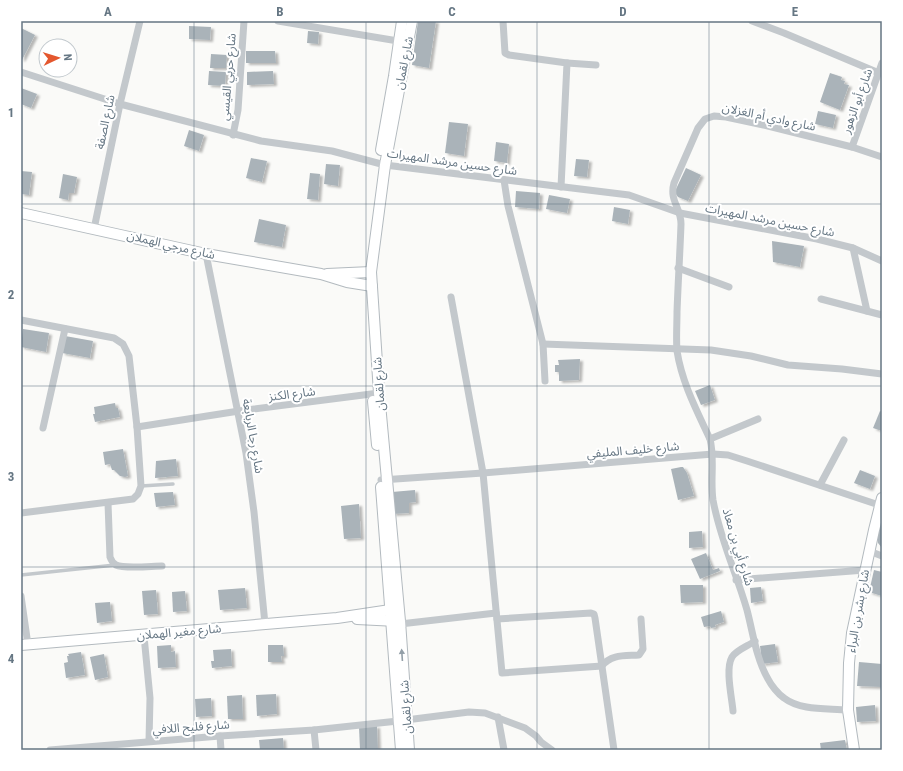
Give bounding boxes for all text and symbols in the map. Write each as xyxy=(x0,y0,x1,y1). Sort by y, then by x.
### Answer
text: A xyxy=(104,4,112,19)
text: B xyxy=(276,4,284,19)
text: C xyxy=(448,4,456,19)
text: D xyxy=(619,4,627,19)
text: E xyxy=(792,4,799,19)
street label: شارع حربي القيسي xyxy=(217,33,242,122)
street label: شارع لقمان xyxy=(392,35,418,91)
north arrow xyxy=(38,38,78,78)
text: N xyxy=(61,54,74,61)
street label: شارع أبو الزهور xyxy=(838,67,877,137)
street label: شارع الصفة xyxy=(92,94,120,151)
street label: شارع وادي أم الغزلان xyxy=(720,100,817,136)
text: 1 xyxy=(8,105,14,120)
street label: شارع حسين مرشد المهيرات xyxy=(386,146,518,180)
street label: شارع حسين مرشد المهيرات xyxy=(704,201,836,241)
street label: شارع مرجي الهملان xyxy=(125,228,216,265)
text: 2 xyxy=(8,287,15,302)
street label: شارع لقمان xyxy=(370,357,390,411)
street label: شارع الكنز xyxy=(267,384,316,406)
street label: شارع رجا الربابعة xyxy=(238,397,266,475)
street label: شارع خليف المليفي xyxy=(586,439,680,464)
text: 3 xyxy=(8,469,14,484)
street label: شارع أبي بن معاذ xyxy=(717,506,757,588)
street label: شارع بشر بن البراء xyxy=(844,568,874,654)
street label: شارع مغير الهملان xyxy=(136,621,222,645)
one-way arrow xyxy=(399,648,405,661)
text: 4 xyxy=(8,651,15,666)
street label: شارع لقمان xyxy=(397,680,417,734)
street label: شارع فليح اللافي xyxy=(152,717,230,739)

